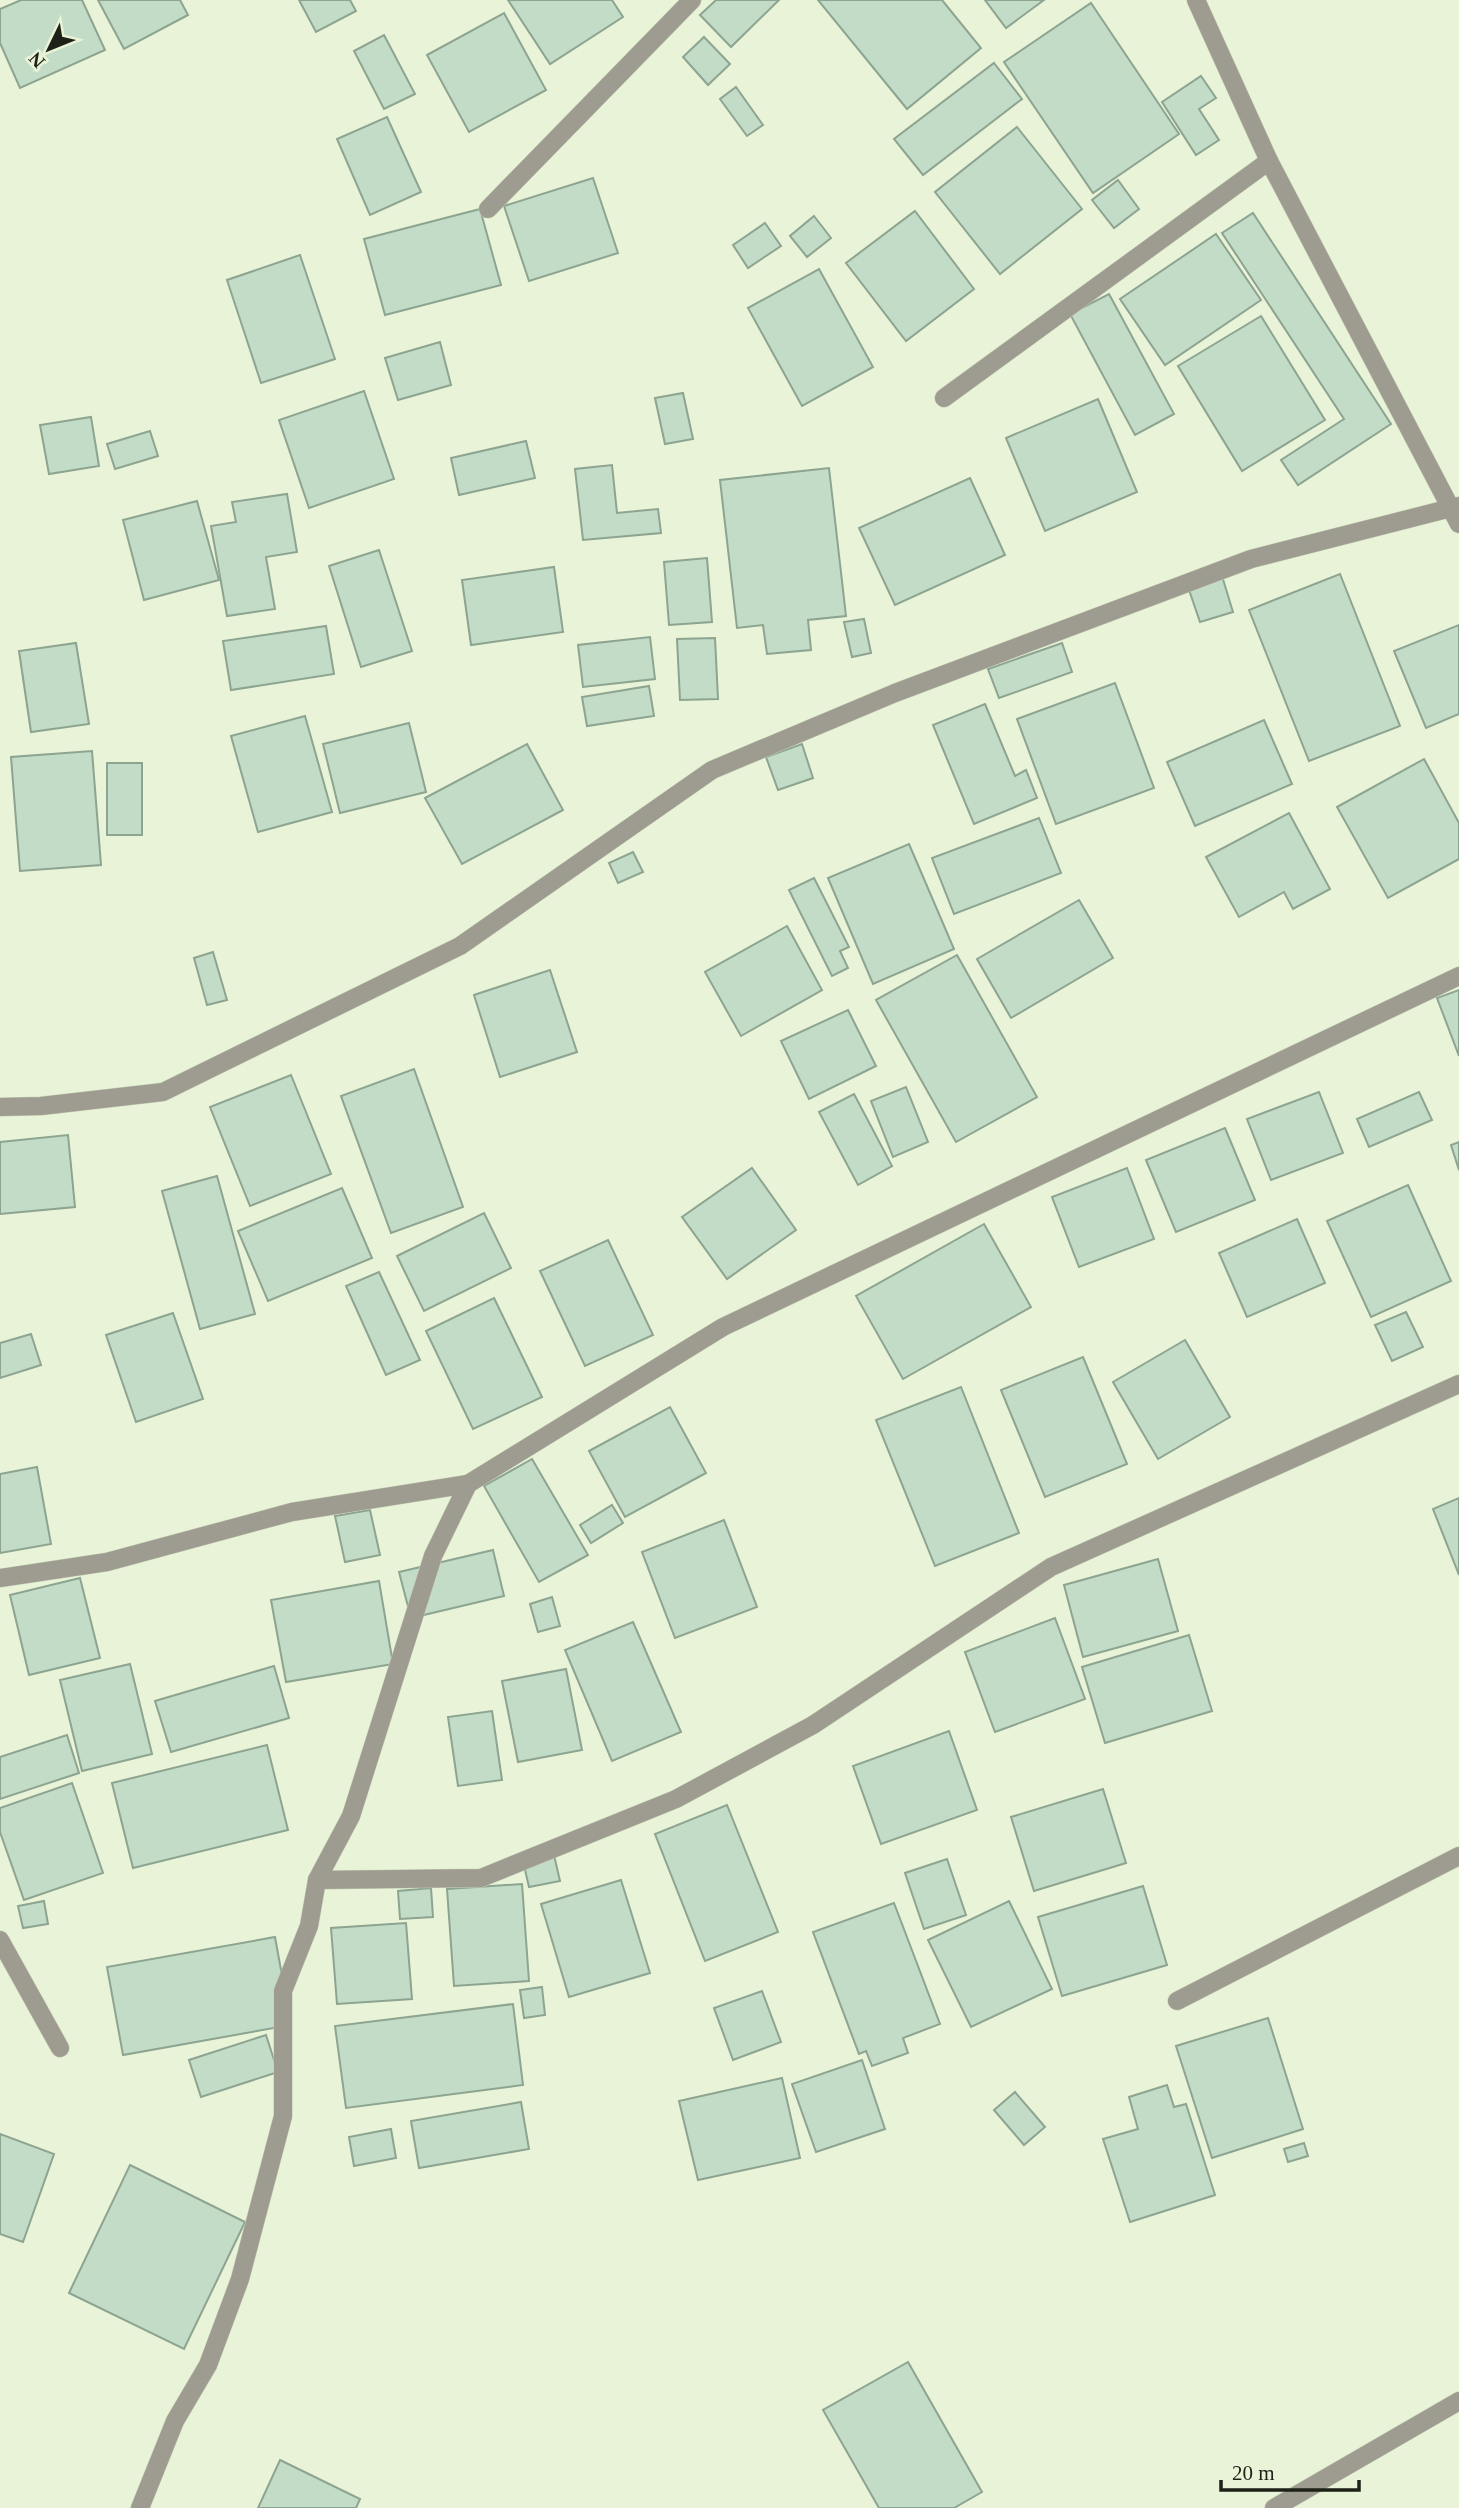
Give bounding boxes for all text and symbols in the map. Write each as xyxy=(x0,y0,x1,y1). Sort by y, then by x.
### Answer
north arrow xyxy=(14,14,84,84)
text: N xyxy=(24,48,49,72)
scale bar xyxy=(1221,2448,1359,2492)
text: 20 m xyxy=(1232,2461,1275,2485)

